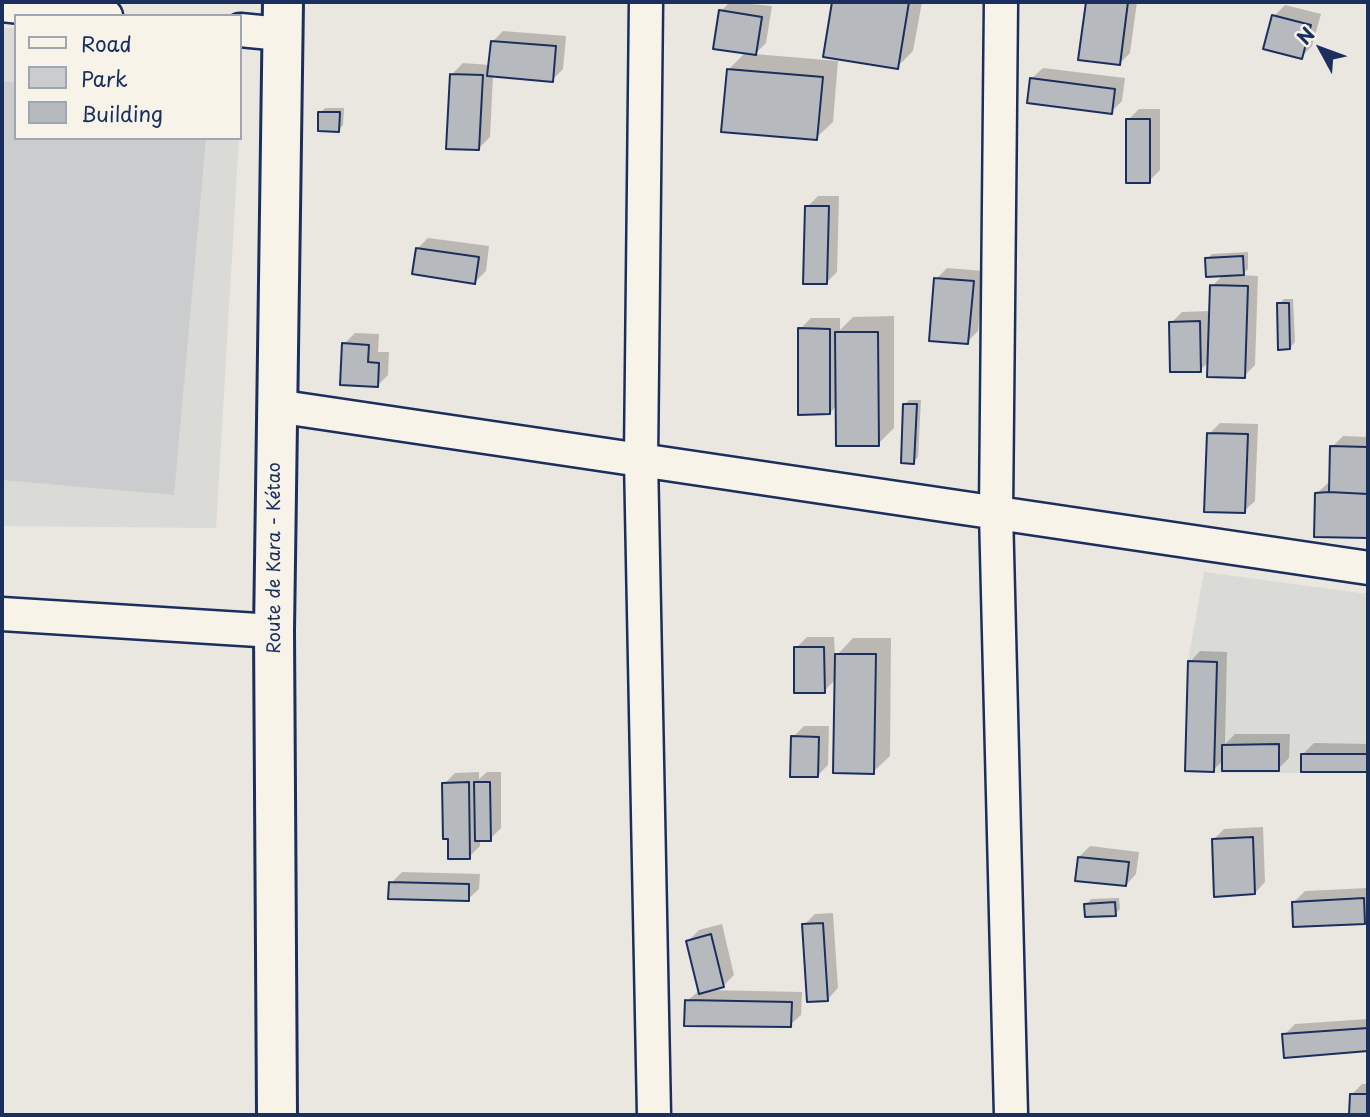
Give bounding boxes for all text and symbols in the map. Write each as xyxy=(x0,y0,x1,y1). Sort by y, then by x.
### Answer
legend xyxy=(14,14,242,140)
north arrow xyxy=(1286,14,1356,84)
text: N xyxy=(1290,20,1321,50)
text: Road xyxy=(81,27,132,59)
text: Park xyxy=(81,62,128,94)
text: Building xyxy=(81,97,163,129)
street label: Route de Kara - Kétao xyxy=(264,462,286,654)

